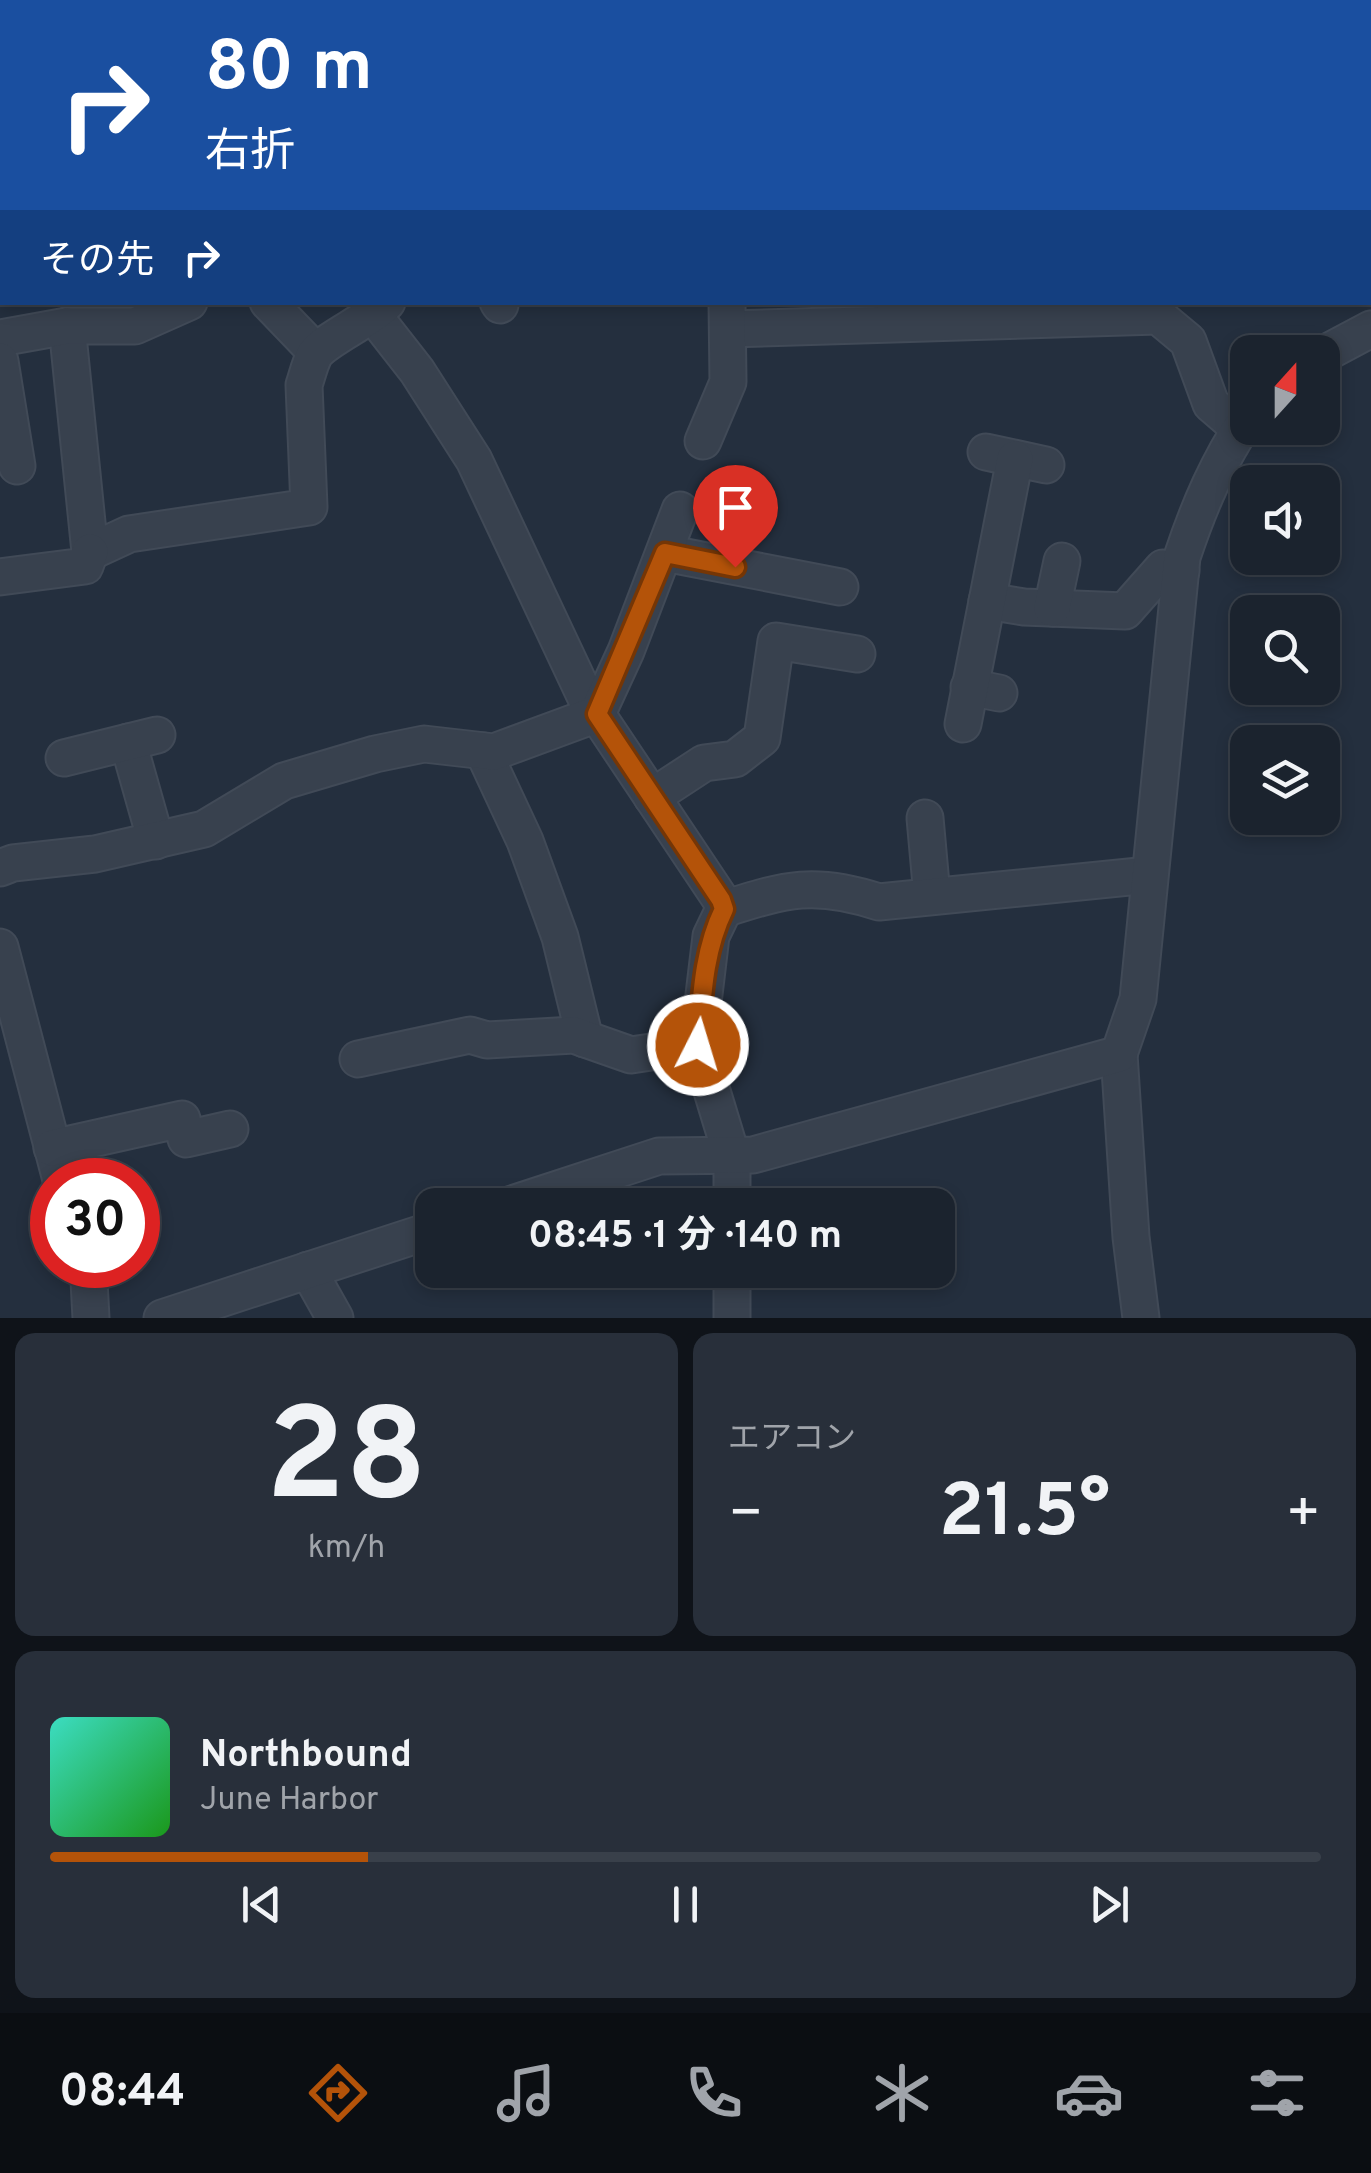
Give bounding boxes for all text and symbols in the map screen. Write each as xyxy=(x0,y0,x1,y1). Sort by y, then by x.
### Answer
text: 80 m xyxy=(205,26,373,115)
icon: right xyxy=(40,40,170,170)
text: 右折 xyxy=(205,125,295,182)
icon: right xyxy=(174,230,229,285)
text: その先 xyxy=(40,238,154,287)
north arrow xyxy=(1230,335,1340,445)
map controls xyxy=(1230,335,1340,835)
pin xyxy=(693,465,778,568)
button: sound xyxy=(1230,465,1340,575)
icon: arrive xyxy=(708,480,763,535)
button: search xyxy=(1230,595,1340,705)
button: layers xyxy=(1230,725,1340,835)
position arrow xyxy=(646,993,750,1097)
speed limit sign: 30 xyxy=(30,1158,160,1288)
text: 08:45 · 1 分 · 140 m xyxy=(528,1213,842,1262)
text: 28 xyxy=(266,1381,427,1546)
text: エアコン xyxy=(728,1420,856,1460)
text: 21.5° xyxy=(939,1468,1110,1563)
text: − xyxy=(728,1481,763,1551)
text: + xyxy=(1286,1481,1321,1551)
text: km/h xyxy=(308,1529,385,1569)
text: Northbound xyxy=(200,1732,412,1781)
text: June Harbor xyxy=(200,1781,379,1821)
icon: previous xyxy=(234,1877,289,1932)
icon: pause xyxy=(658,1877,713,1932)
icon: next xyxy=(1082,1877,1137,1932)
icon: directions xyxy=(303,2058,373,2128)
icon: music xyxy=(491,2058,561,2128)
icon: phone xyxy=(679,2058,749,2128)
icon: climate xyxy=(867,2058,937,2128)
icon: car xyxy=(1054,2058,1124,2128)
icon: filters xyxy=(1242,2058,1312,2128)
text: 08:44 xyxy=(59,2065,186,2122)

